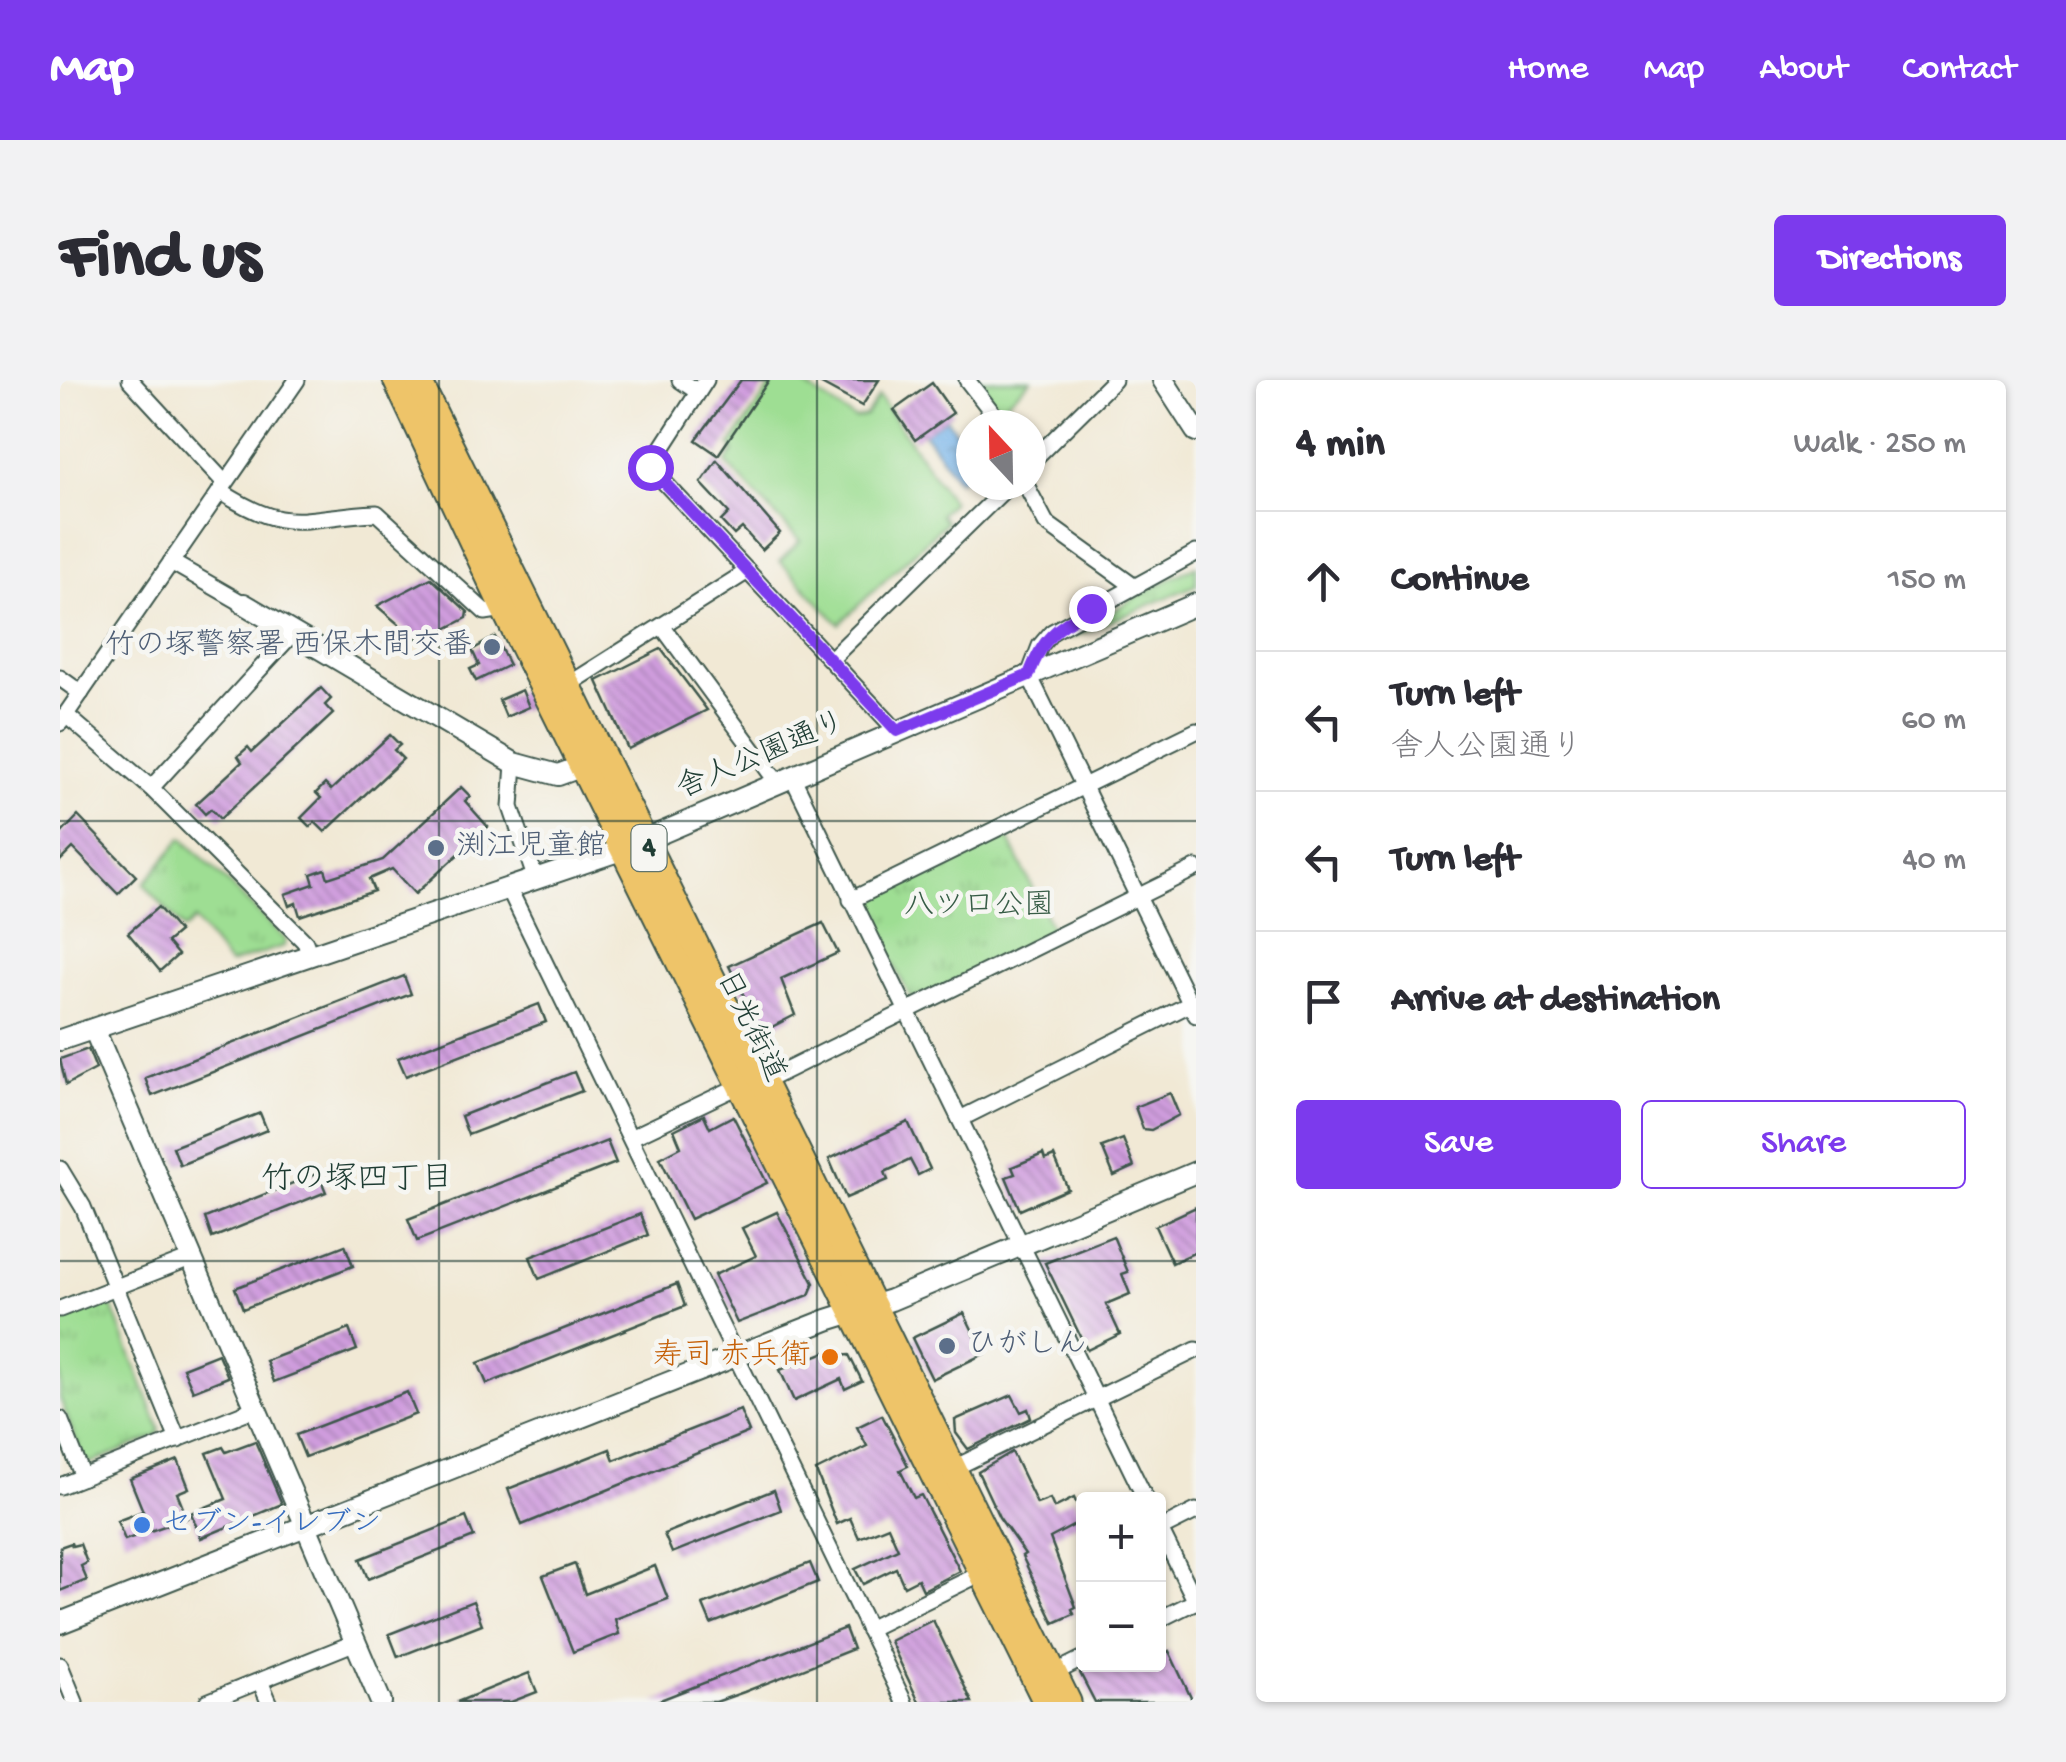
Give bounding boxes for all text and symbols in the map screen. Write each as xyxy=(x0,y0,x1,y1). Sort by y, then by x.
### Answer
text: Map xyxy=(50,42,134,99)
text: Home xyxy=(1507,50,1588,91)
text: Map xyxy=(1643,50,1704,91)
text: About xyxy=(1759,50,1847,91)
text: Contact xyxy=(1902,50,2016,91)
button: Directions xyxy=(1774,215,2006,306)
text: Find us xyxy=(60,219,261,302)
north arrow xyxy=(956,410,1046,500)
text: 4 min xyxy=(1296,421,1385,470)
text: Walk · 250 m xyxy=(1794,426,1966,464)
route start xyxy=(628,445,674,491)
icon: ahead xyxy=(1296,554,1351,609)
text: Continue xyxy=(1391,559,1529,603)
text: 150 m xyxy=(1888,562,1966,600)
route end xyxy=(1069,586,1115,632)
place label: 竹の塚警察署 西保木間交番 xyxy=(105,628,472,665)
marker: 竹の塚警察署 西保木間交番 xyxy=(481,636,503,658)
text: Turn left xyxy=(1391,674,1519,718)
icon: left xyxy=(1296,694,1351,749)
text: 60 m xyxy=(1901,702,1966,740)
street label: 舎人公園通り xyxy=(672,704,852,808)
text: 舎人公園通り xyxy=(1391,730,1583,768)
road number: 4 xyxy=(632,825,666,871)
place label: 渕江児童館 xyxy=(456,829,606,866)
icon: left xyxy=(1296,834,1351,889)
marker: 渕江児童館 xyxy=(425,837,447,859)
text: Turn left xyxy=(1391,839,1519,883)
text: 40 m xyxy=(1902,842,1966,880)
park label: 八ツ口公園 xyxy=(904,890,1054,925)
street label: 日光街道 xyxy=(707,965,792,1089)
icon: arrive xyxy=(1296,974,1351,1029)
text: Arrive at destination xyxy=(1391,979,1720,1023)
button: Save xyxy=(1296,1100,1621,1189)
button: Share xyxy=(1641,1100,1966,1189)
district label: 竹の塚四丁目 xyxy=(261,1162,453,1200)
place label: ひがしん xyxy=(967,1329,1087,1364)
marker: ひがしん xyxy=(936,1335,958,1357)
place label: 寿司 赤兵衛 xyxy=(653,1338,810,1375)
marker: 寿司 赤兵衛 xyxy=(819,1346,841,1368)
map controls xyxy=(1076,1492,1166,1672)
button: + xyxy=(1076,1492,1166,1582)
place label: セブン-イレブン xyxy=(162,1507,381,1543)
marker: セブン-イレブン xyxy=(131,1514,153,1536)
button: − xyxy=(1076,1582,1166,1672)

